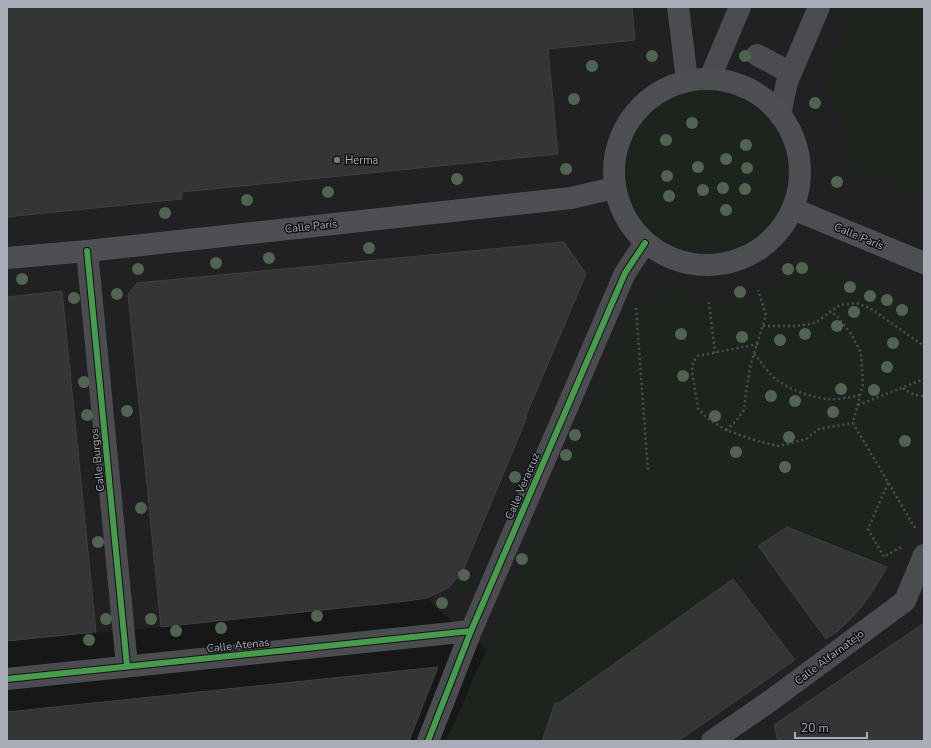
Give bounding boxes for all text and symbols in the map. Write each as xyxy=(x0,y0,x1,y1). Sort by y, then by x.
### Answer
place label: Herma xyxy=(345,153,379,168)
marker: Herma xyxy=(332,155,342,165)
street label: Calle París xyxy=(284,216,338,237)
street label: Calle París xyxy=(832,219,886,254)
street label: Calle Burgos xyxy=(87,428,108,492)
street label: Calle Veracruz xyxy=(502,451,543,522)
street label: Calle Alfarnatejo xyxy=(792,626,867,688)
street label: Calle Atenas xyxy=(206,635,270,656)
scale bar xyxy=(795,714,867,740)
text: 20 m xyxy=(801,720,829,736)

